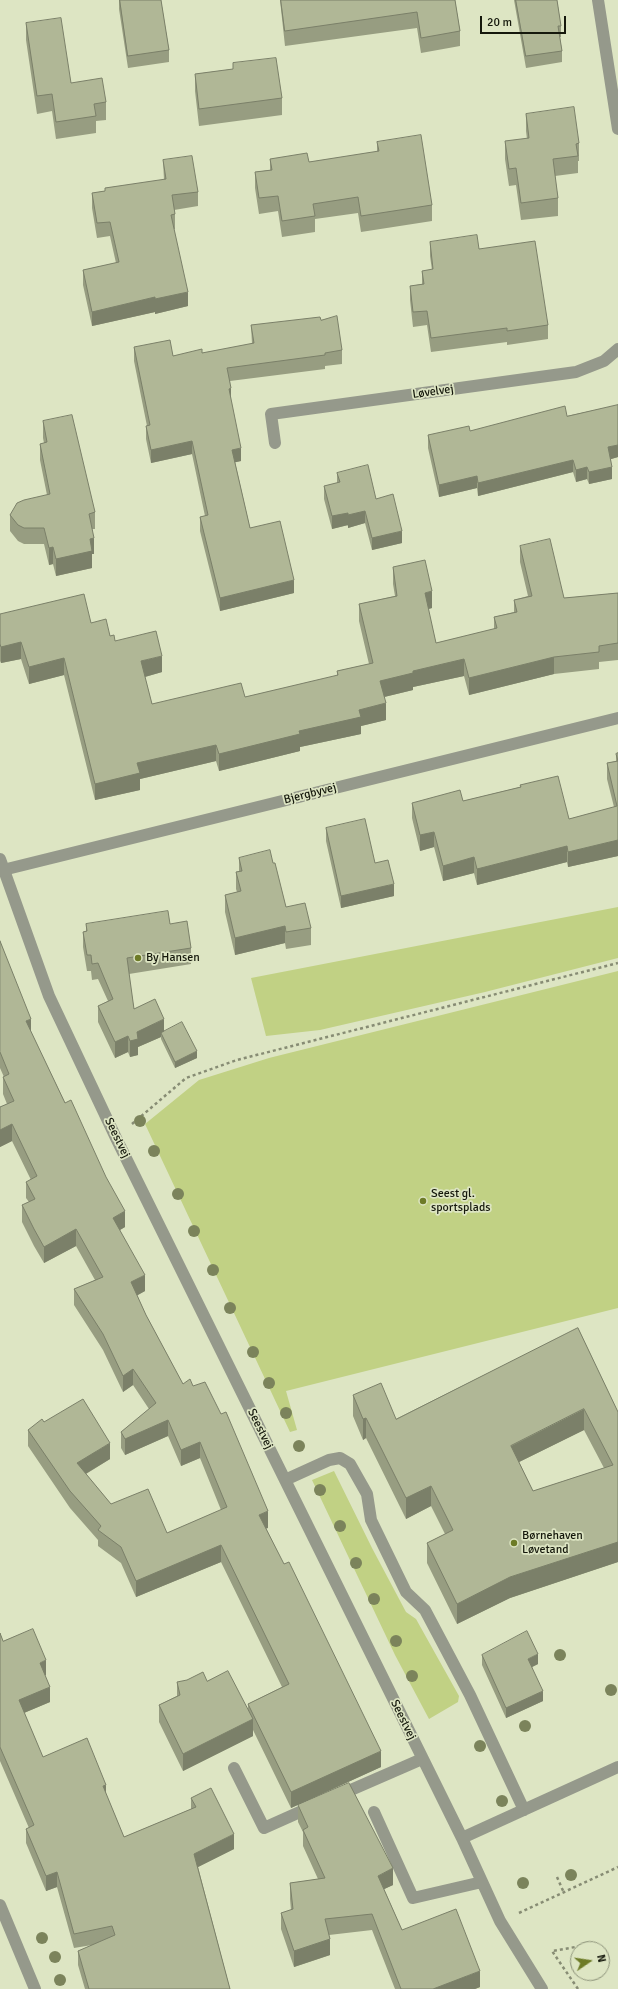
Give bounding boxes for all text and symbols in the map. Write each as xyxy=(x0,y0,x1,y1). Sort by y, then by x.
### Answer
scale bar xyxy=(482,8,568,34)
text: 20 m xyxy=(487,15,512,30)
street label: Løvelvej xyxy=(411,382,455,402)
street label: Bjergbyvej xyxy=(282,781,338,807)
place label: By Hansen xyxy=(146,951,200,965)
marker: By Hansen xyxy=(133,953,143,963)
street label: Seestvej xyxy=(101,1116,133,1160)
place label: Seest gl. sportsplads xyxy=(431,1187,491,1215)
marker: Seest gl. sportsplads xyxy=(418,1196,428,1206)
street label: Seestvej xyxy=(244,1407,276,1451)
place label: Børnehaven Løvetand xyxy=(522,1529,583,1557)
marker: Børnehaven Løvetand xyxy=(509,1538,519,1548)
street label: Seestvej xyxy=(387,1698,419,1742)
north arrow xyxy=(570,1941,610,1981)
text: N xyxy=(594,1953,608,1964)

